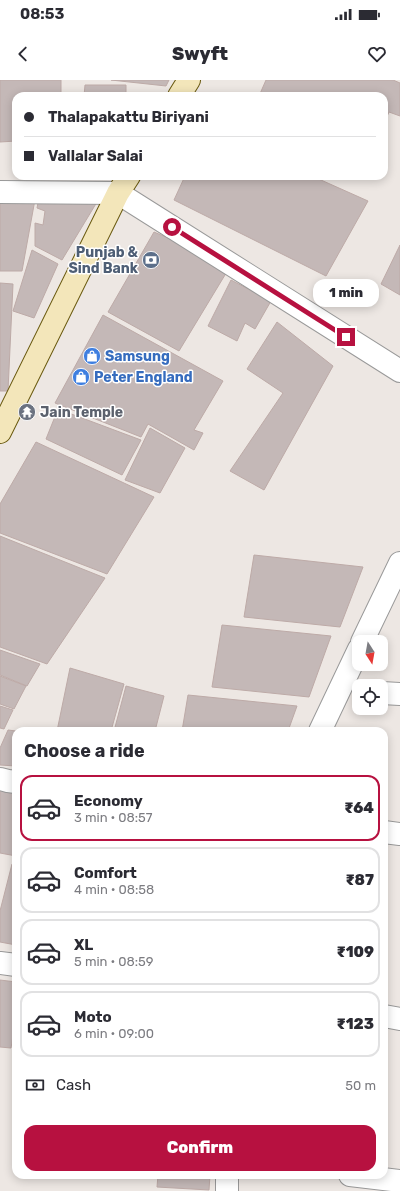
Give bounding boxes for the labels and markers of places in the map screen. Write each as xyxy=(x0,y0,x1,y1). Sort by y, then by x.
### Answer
place label: Punjab & Sind Bank xyxy=(69,244,139,277)
bank icon: Punjab & Sind Bank xyxy=(141,250,161,270)
shop icon: Samsung xyxy=(82,346,102,366)
place label: Samsung xyxy=(105,348,170,365)
shop icon: Peter England xyxy=(71,367,91,387)
place label: Peter England xyxy=(94,369,193,386)
temple icon: Jain Temple xyxy=(17,402,37,422)
place label: Jain Temple xyxy=(40,404,123,421)

